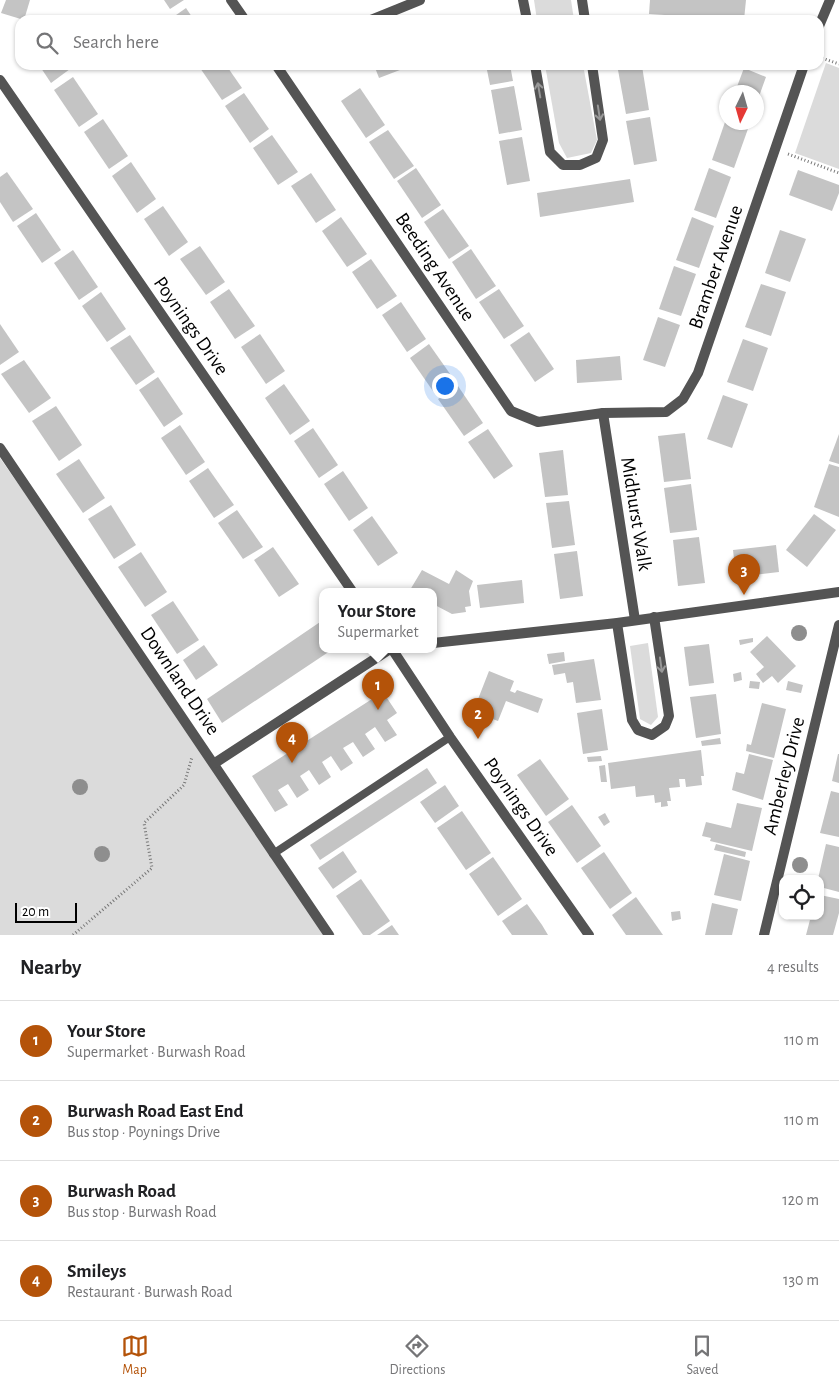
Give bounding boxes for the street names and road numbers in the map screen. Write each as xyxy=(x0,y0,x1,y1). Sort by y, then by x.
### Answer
street label: Bramber Avenue xyxy=(685,203,747,331)
street label: Beeding Avenue xyxy=(392,209,478,325)
street label: Poynings Drive xyxy=(150,273,232,379)
street label: Midhurst Walk xyxy=(617,456,655,572)
street label: Downland Drive xyxy=(137,623,223,739)
street label: Amberley Drive xyxy=(760,715,808,837)
street label: Poynings Drive xyxy=(480,754,562,860)

